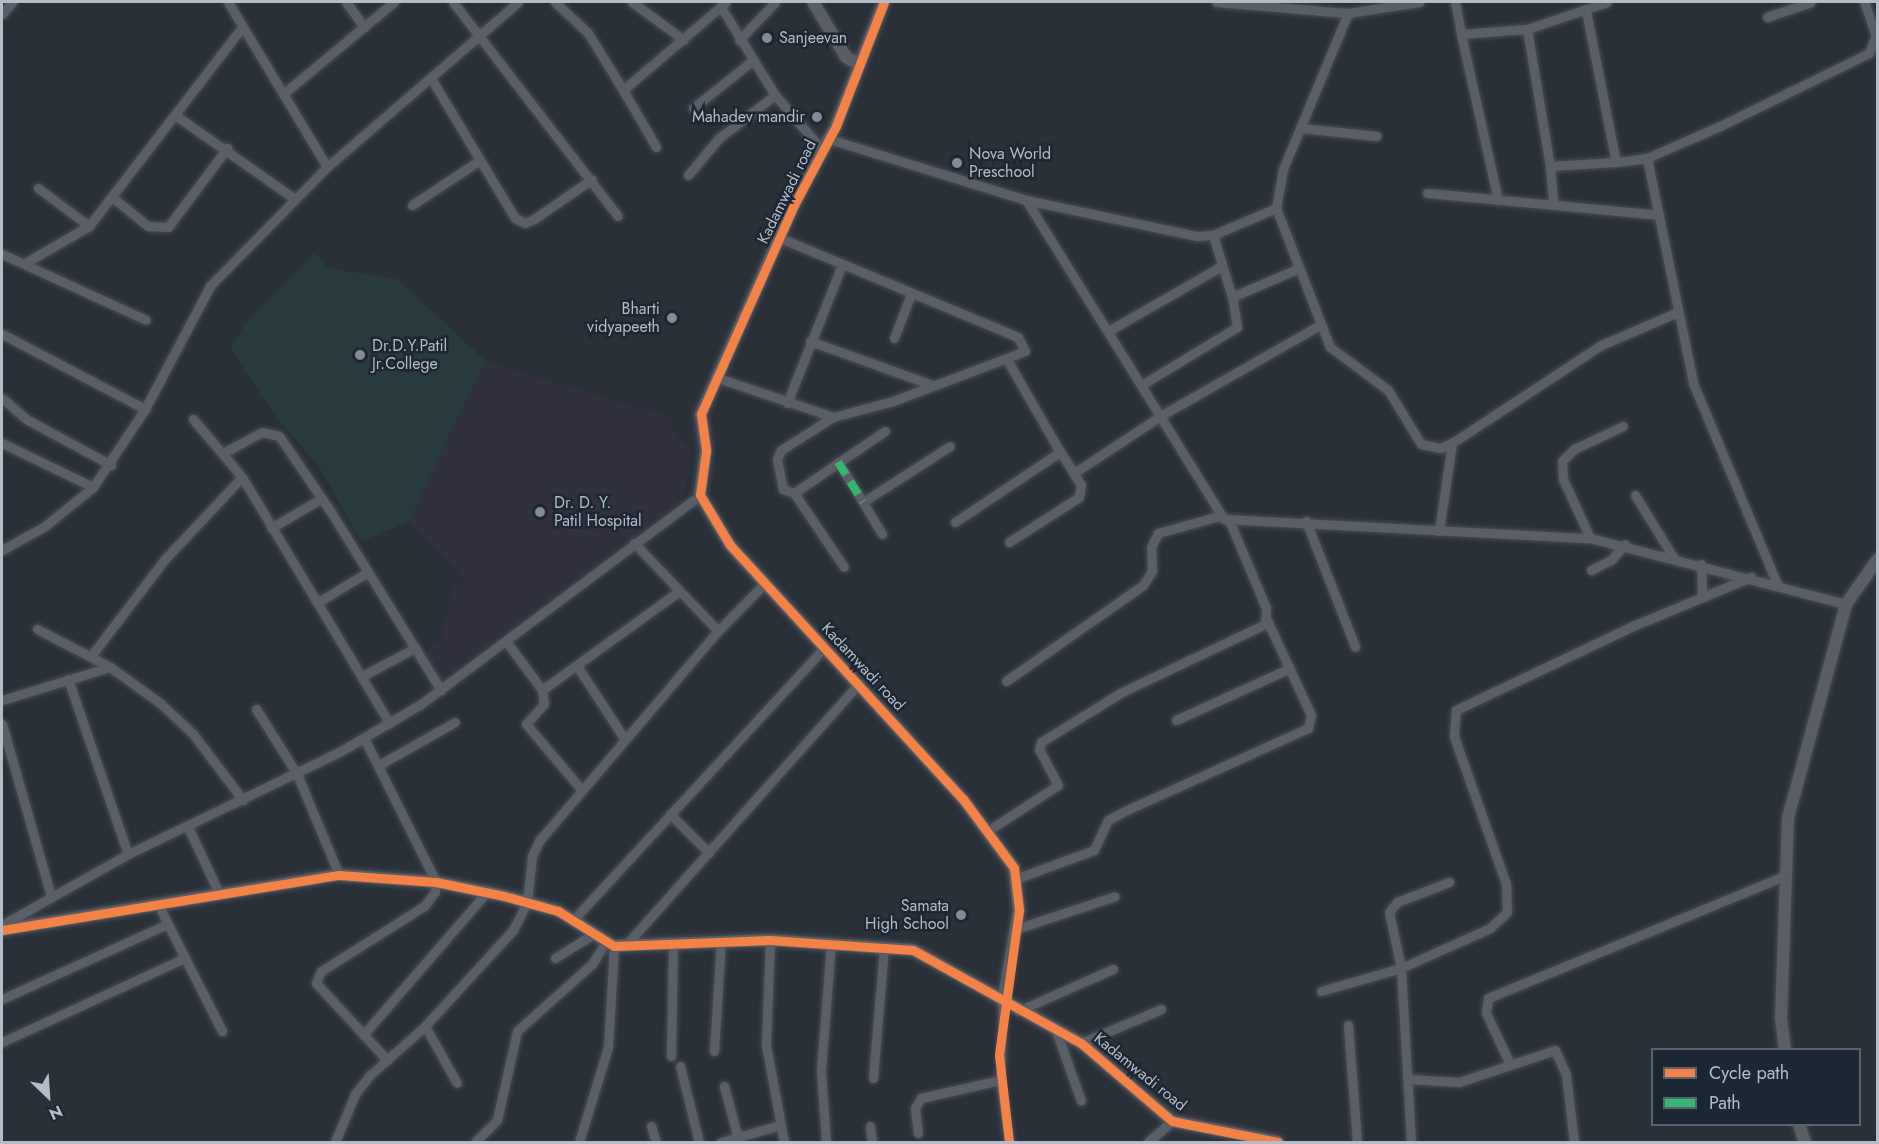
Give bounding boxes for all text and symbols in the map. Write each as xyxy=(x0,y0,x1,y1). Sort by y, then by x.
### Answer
place label: Sanjeevan xyxy=(779,28,847,48)
marker: Sanjeevan xyxy=(760,31,774,45)
place label: Mahadev mandir xyxy=(692,107,805,127)
marker: Mahadev mandir xyxy=(810,110,824,124)
street label: Kadamwadi road xyxy=(754,137,820,247)
place label: Nova World Preschool xyxy=(969,144,1051,182)
marker: Nova World Preschool xyxy=(950,156,964,170)
place label: Bharti vidyapeeth xyxy=(587,299,660,337)
marker: Bharti vidyapeeth xyxy=(665,311,679,325)
place label: Dr.D.Y.Patil Jr.College xyxy=(372,336,447,374)
marker: Dr.D.Y.Patil Jr.College xyxy=(353,348,367,362)
place label: Dr. D. Y. Patil Hospital xyxy=(554,493,642,531)
marker: Dr. D. Y. Patil Hospital xyxy=(531,503,549,521)
street label: Kadamwadi road xyxy=(817,619,909,715)
place label: Samata High School xyxy=(865,896,949,934)
marker: Samata High School xyxy=(954,908,968,922)
street label: Kadamwadi road xyxy=(1090,1029,1190,1115)
legend xyxy=(1651,1048,1861,1126)
text: Cycle path xyxy=(1709,1060,1789,1086)
north arrow xyxy=(18,1066,78,1126)
text: Path xyxy=(1709,1090,1741,1116)
text: N xyxy=(45,1100,66,1126)

